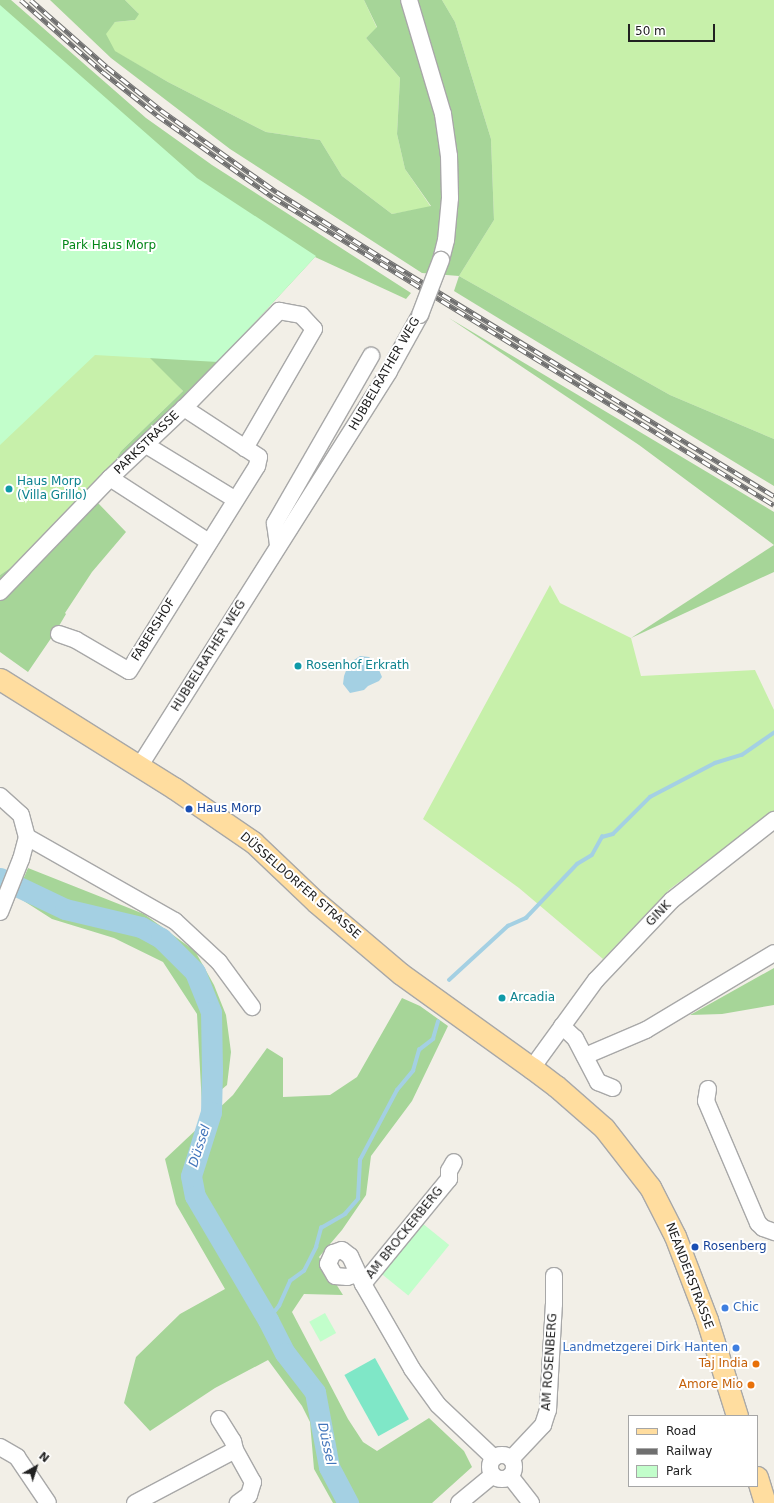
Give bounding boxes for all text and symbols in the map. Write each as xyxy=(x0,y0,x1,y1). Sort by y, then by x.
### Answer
scale bar xyxy=(630,16,717,42)
text: 50 m xyxy=(635,24,666,38)
park label: Park Haus Morp xyxy=(62,239,156,253)
street label: HUBBELRATHER WEG xyxy=(347,315,423,433)
street label: PARKSTRASSE xyxy=(112,408,182,478)
place label: Haus Morp (Villa Grillo) xyxy=(17,475,87,503)
marker: Haus Morp (Villa Grillo) xyxy=(4,484,14,494)
street label: FABERSHOF xyxy=(129,596,179,664)
street label: HUBBELRATHER WEG xyxy=(169,598,249,714)
place label: Rosenhof Erkrath xyxy=(306,659,409,673)
marker: Rosenhof Erkrath xyxy=(293,661,303,671)
place label: Haus Morp xyxy=(197,802,261,816)
marker: Haus Morp xyxy=(184,804,194,814)
street label: DÜSSELDORFER STRASSE xyxy=(237,830,363,942)
street label: GINK xyxy=(644,898,674,930)
place label: Arcadia xyxy=(510,991,555,1005)
marker: Arcadia xyxy=(497,993,507,1003)
water label: Düssel xyxy=(186,1123,214,1169)
street label: AM BROCKERBERG xyxy=(364,1184,446,1282)
street label: NEANDERSTRASSE xyxy=(662,1221,716,1331)
place label: Rosenberg xyxy=(703,1240,767,1254)
marker: Rosenberg xyxy=(690,1242,700,1252)
place label: Chic xyxy=(733,1301,759,1315)
marker: Chic xyxy=(720,1303,730,1313)
street label: AM ROSENBERG xyxy=(539,1313,561,1411)
place label: Landmetzgerei Dirk Hanten xyxy=(563,1341,728,1355)
marker: Landmetzgerei Dirk Hanten xyxy=(731,1343,741,1353)
place label: Taj India xyxy=(699,1357,748,1371)
marker: Taj India xyxy=(751,1359,761,1369)
place label: Amore Mio xyxy=(679,1378,743,1392)
marker: Amore Mio xyxy=(746,1380,756,1390)
legend xyxy=(628,1415,758,1487)
water label: Düssel xyxy=(314,1421,338,1467)
text: Road xyxy=(666,1424,696,1438)
text: Railway xyxy=(666,1444,712,1458)
north arrow xyxy=(16,1447,56,1487)
text: N xyxy=(36,1449,52,1465)
text: Park xyxy=(666,1464,692,1478)

